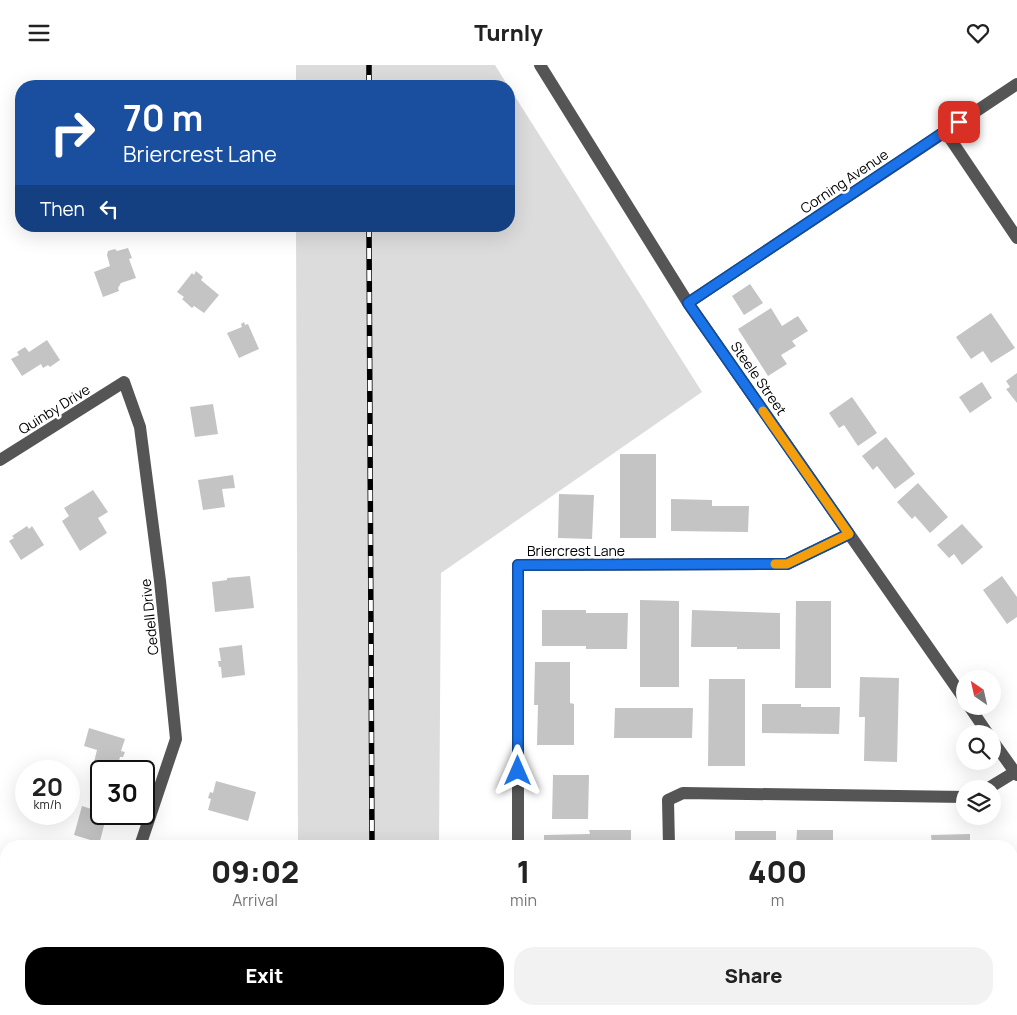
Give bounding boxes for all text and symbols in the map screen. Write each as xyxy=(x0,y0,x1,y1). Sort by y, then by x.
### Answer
text: Turnly xyxy=(474,18,543,48)
icon: menu xyxy=(25,19,53,47)
icon: heart xyxy=(964,19,992,47)
text: 70 m xyxy=(123,94,203,142)
icon: right xyxy=(40,100,105,165)
pin xyxy=(938,101,980,143)
icon: arrive xyxy=(945,108,973,136)
text: Briercrest Lane xyxy=(123,139,277,169)
street label: Corning Avenue xyxy=(796,145,892,217)
icon: left xyxy=(95,195,123,223)
text: Then xyxy=(40,196,85,222)
street label: Steele Street xyxy=(727,337,792,419)
street label: Quinby Drive xyxy=(15,380,93,438)
street label: Briercrest Lane xyxy=(527,541,625,560)
street label: Cedell Drive xyxy=(136,578,162,656)
north arrow xyxy=(956,670,1001,715)
map controls xyxy=(956,670,1001,825)
button: search xyxy=(956,725,1001,770)
position arrow xyxy=(491,744,543,796)
speed limit sign: 30 xyxy=(90,760,155,825)
text: 20 xyxy=(32,769,63,804)
button: layers xyxy=(956,780,1001,825)
text: km/h xyxy=(34,796,61,813)
text: 09:02 xyxy=(211,851,299,892)
text: 1 xyxy=(517,851,530,892)
text: 400 xyxy=(748,851,807,892)
text: Arrival xyxy=(232,889,278,911)
text: min xyxy=(510,889,537,911)
text: m xyxy=(771,889,784,911)
button: Exit xyxy=(25,947,504,1005)
button: Share xyxy=(514,947,993,1005)

